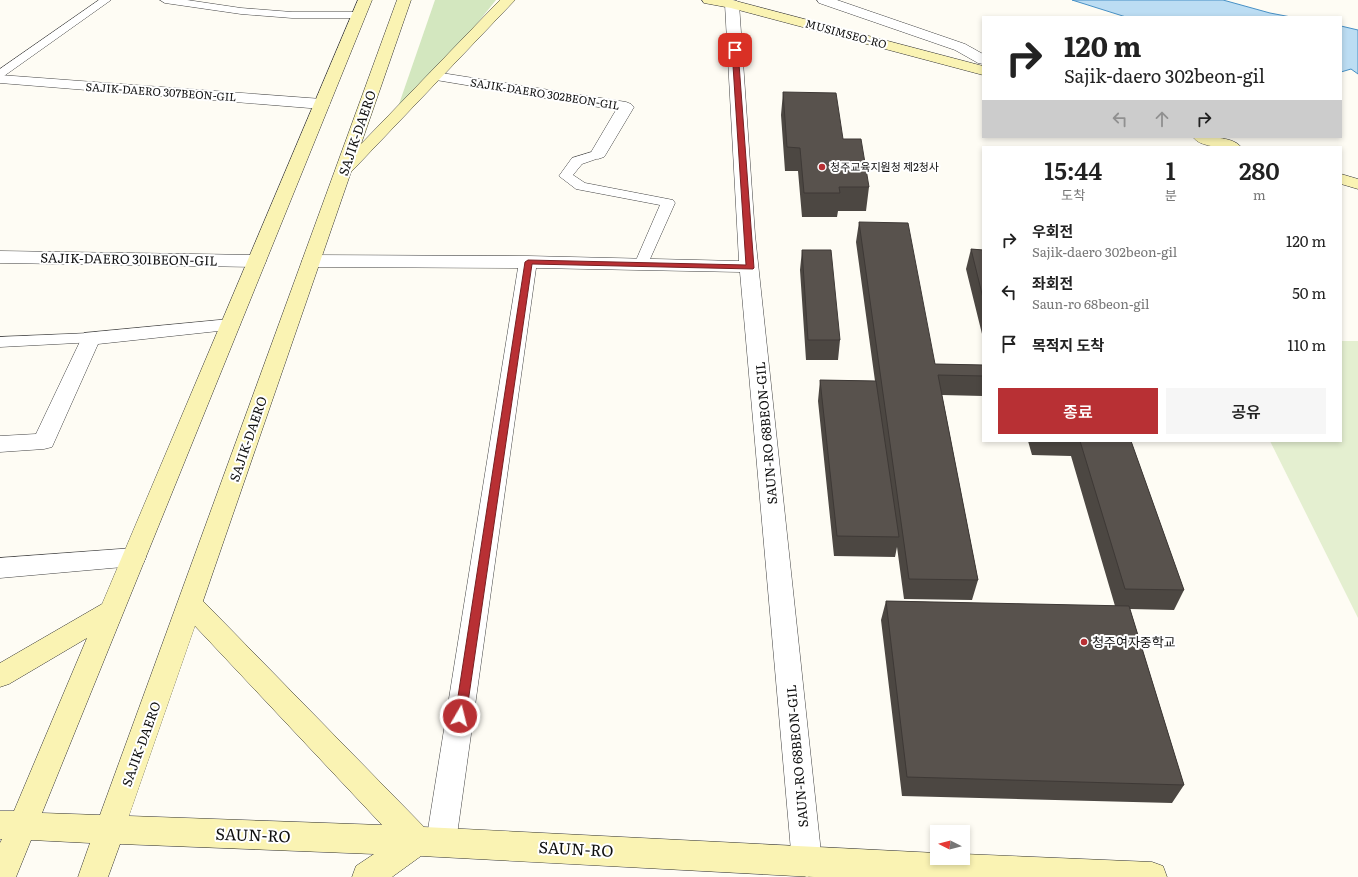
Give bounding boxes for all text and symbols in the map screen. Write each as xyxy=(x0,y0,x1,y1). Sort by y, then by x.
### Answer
street label: MUSIMSEO-RO xyxy=(804,14,889,52)
text: 120 m xyxy=(1064,24,1141,66)
icon: right xyxy=(998,32,1050,84)
pin xyxy=(718,33,752,67)
icon: arrive xyxy=(724,39,746,61)
text: Sajik-daero 302beon-gil xyxy=(1064,62,1265,89)
street label: SAJIK-DAERO 302BEON-GIL xyxy=(469,73,621,113)
street label: SAJIK-DAERO 307BEON-GIL xyxy=(85,78,237,104)
street label: SAJIK-DAERO xyxy=(333,87,380,178)
icon: left xyxy=(1109,108,1131,130)
icon: ahead xyxy=(1151,108,1173,130)
icon: right xyxy=(1193,108,1215,130)
text: 15:44 xyxy=(1044,152,1102,187)
text: 1 xyxy=(1166,152,1176,187)
text: 280 xyxy=(1239,152,1280,187)
place label: 청주교육지원청 제2청사 xyxy=(830,158,939,174)
marker: 청주교육지원청 제2청사 xyxy=(817,162,827,172)
text: 도착 xyxy=(1061,185,1085,204)
text: 분 xyxy=(1165,185,1177,204)
text: m xyxy=(1253,185,1266,204)
text: 우회전 xyxy=(1032,219,1073,242)
icon: right xyxy=(998,229,1020,251)
text: 120 m xyxy=(1286,229,1326,252)
text: Sajik-daero 302beon-gil xyxy=(1032,242,1177,261)
street label: SAJIK-DAERO 301BEON-GIL xyxy=(40,247,218,270)
text: 좌회전 xyxy=(1032,271,1073,294)
icon: left xyxy=(998,281,1020,303)
text: 50 m xyxy=(1292,281,1326,304)
text: Saun-ro 68beon-gil xyxy=(1032,294,1149,313)
icon: arrive xyxy=(998,333,1020,355)
text: 목적지 도착 xyxy=(1032,333,1104,356)
text: 110 m xyxy=(1288,333,1326,356)
street label: SAUN-RO 68BEON-GIL xyxy=(750,361,781,505)
button: 종료 xyxy=(998,388,1158,434)
button: 공유 xyxy=(1166,388,1326,434)
street label: SAJIK-DAERO xyxy=(224,393,271,484)
place label: 청주여자중학교 xyxy=(1092,632,1176,651)
marker: 청주여자중학교 xyxy=(1079,637,1089,647)
street label: SAUN-RO 68BEON-GIL xyxy=(781,684,812,828)
position arrow xyxy=(439,695,481,737)
street label: SAJIK-DAERO xyxy=(116,699,165,789)
street label: SAUN-RO xyxy=(215,821,291,847)
north arrow xyxy=(930,825,970,865)
map controls xyxy=(930,825,970,865)
street label: SAUN-RO xyxy=(538,834,614,862)

